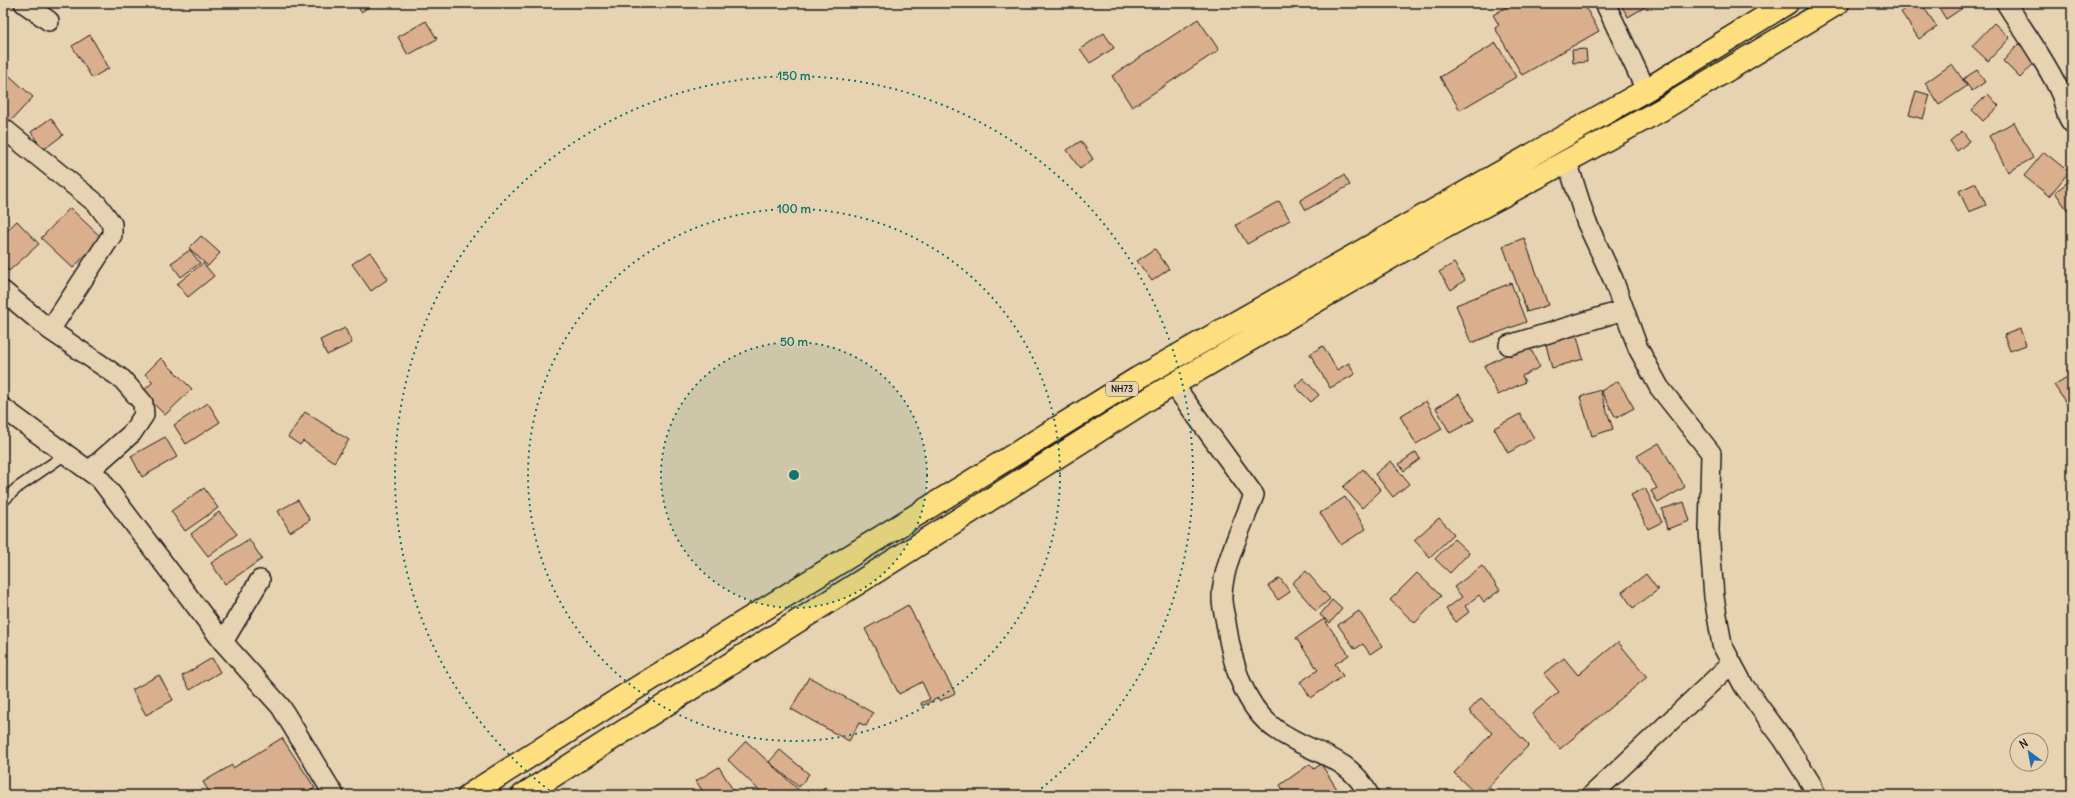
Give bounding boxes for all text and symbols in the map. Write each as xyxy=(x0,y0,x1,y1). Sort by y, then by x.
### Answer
text: 150 m xyxy=(778,68,811,83)
text: 100 m xyxy=(777,201,811,216)
text: 50 m xyxy=(780,334,809,349)
road number: NH73 xyxy=(1106,382,1138,396)
centre of rings xyxy=(787,468,801,482)
north arrow xyxy=(2009,732,2049,772)
text: N xyxy=(2017,736,2031,751)

